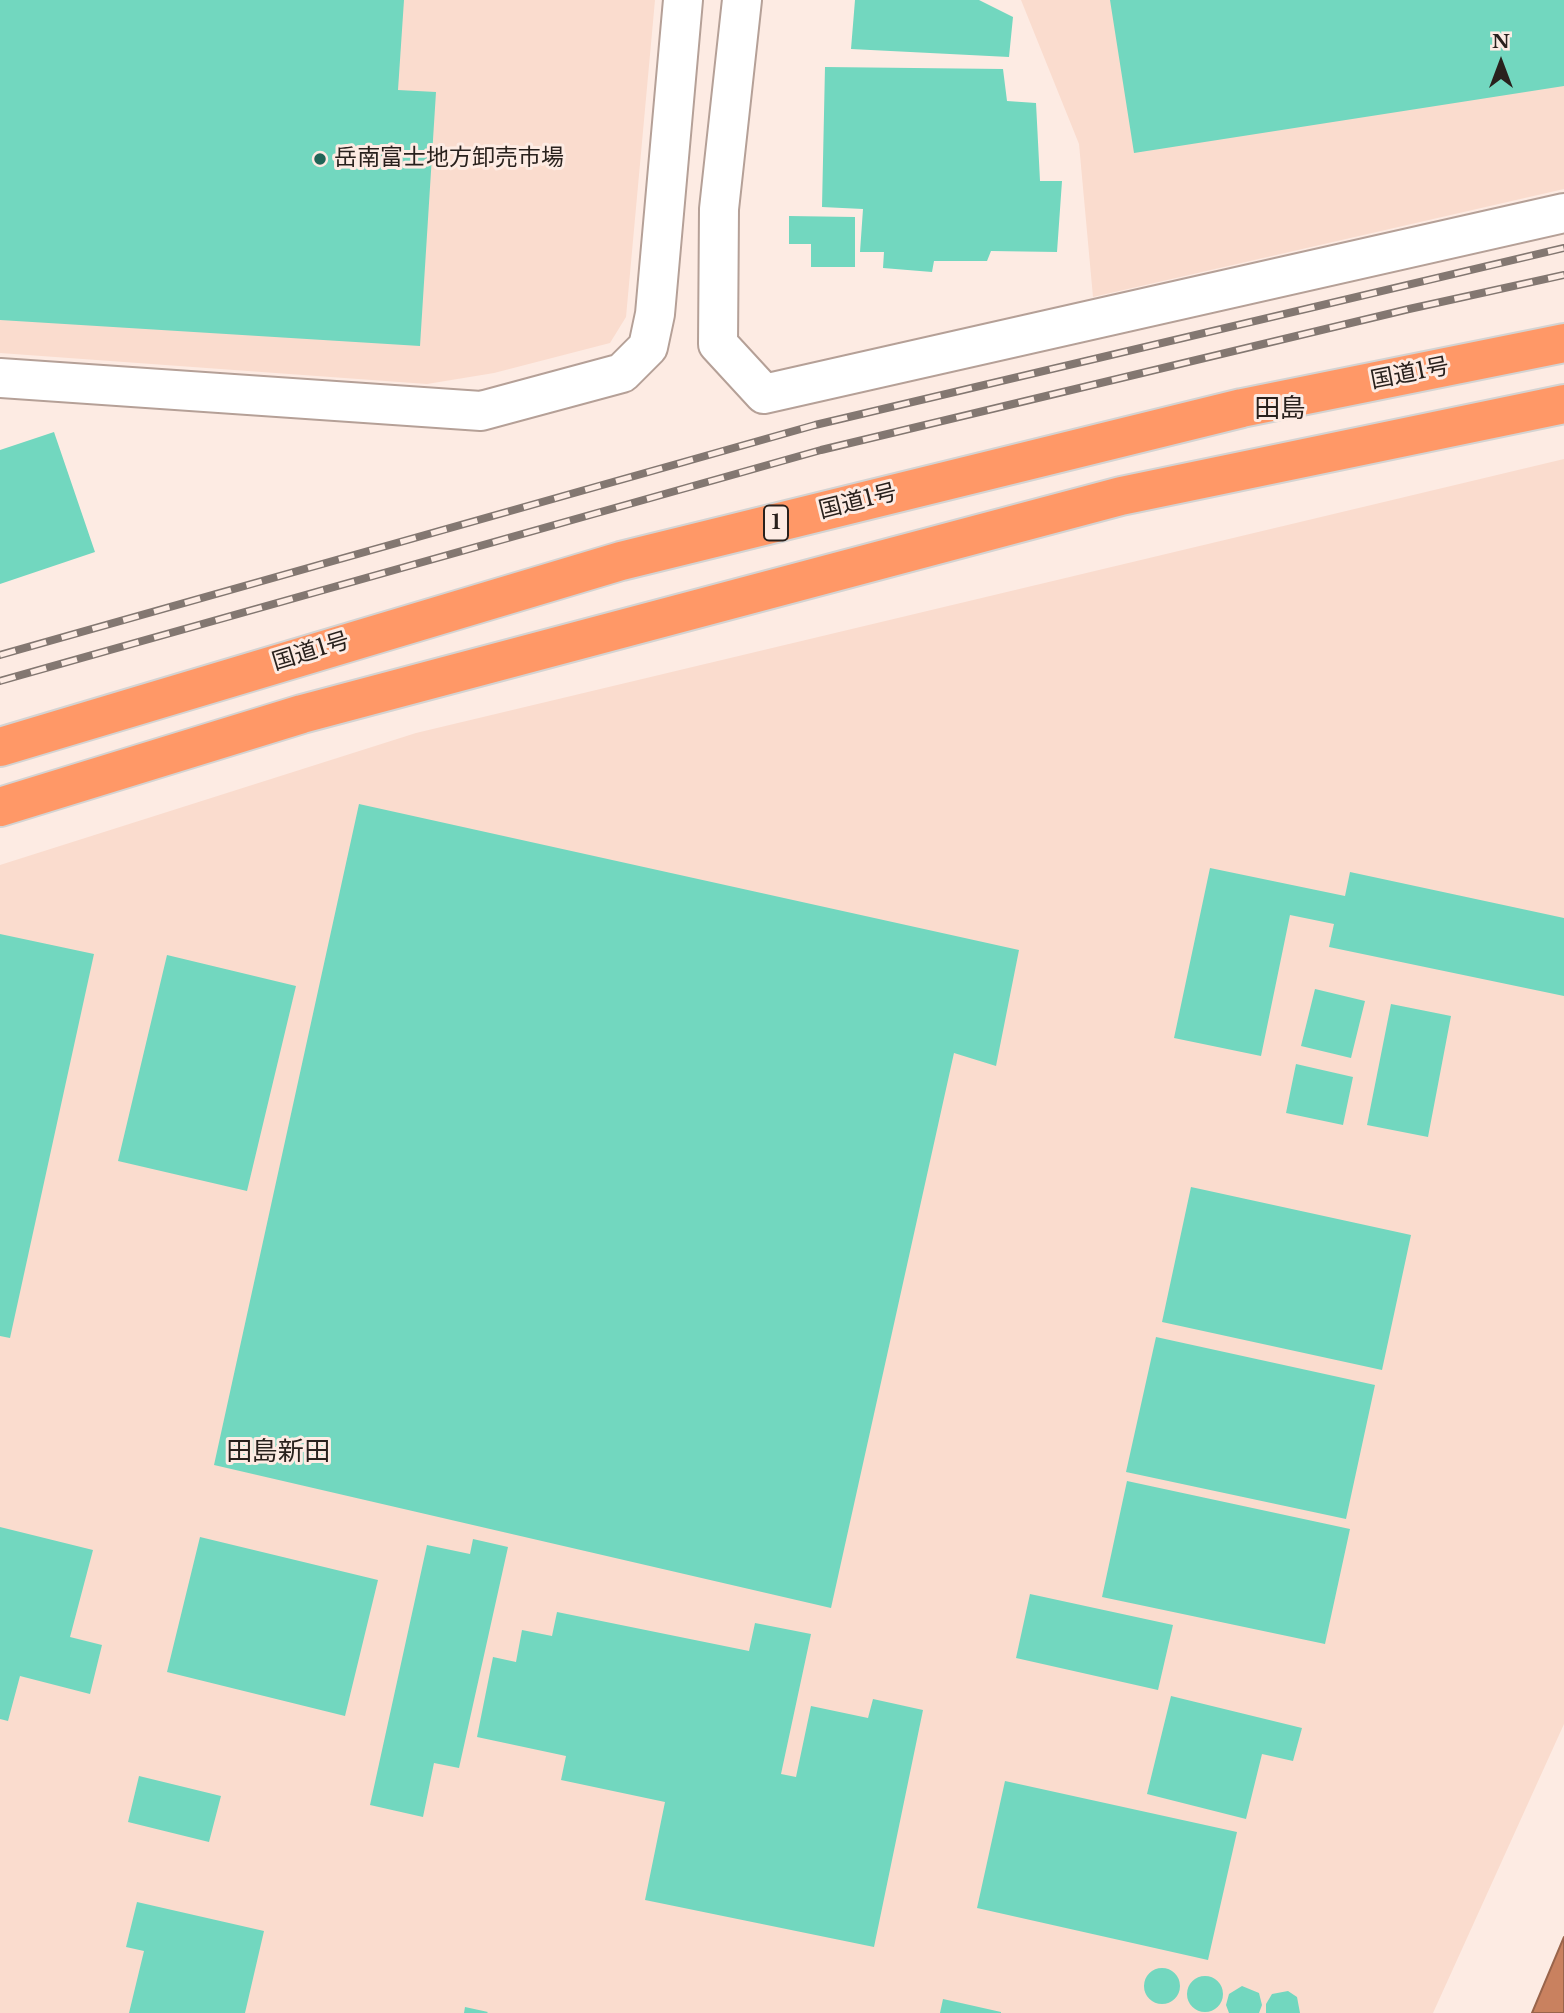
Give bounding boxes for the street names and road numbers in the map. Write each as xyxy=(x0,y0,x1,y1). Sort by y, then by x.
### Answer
street label: 国道1号 xyxy=(1368,353,1452,395)
street label: 国道1号 xyxy=(816,479,900,525)
road number: 1 xyxy=(764,505,788,540)
street label: 国道1号 xyxy=(269,627,353,677)

